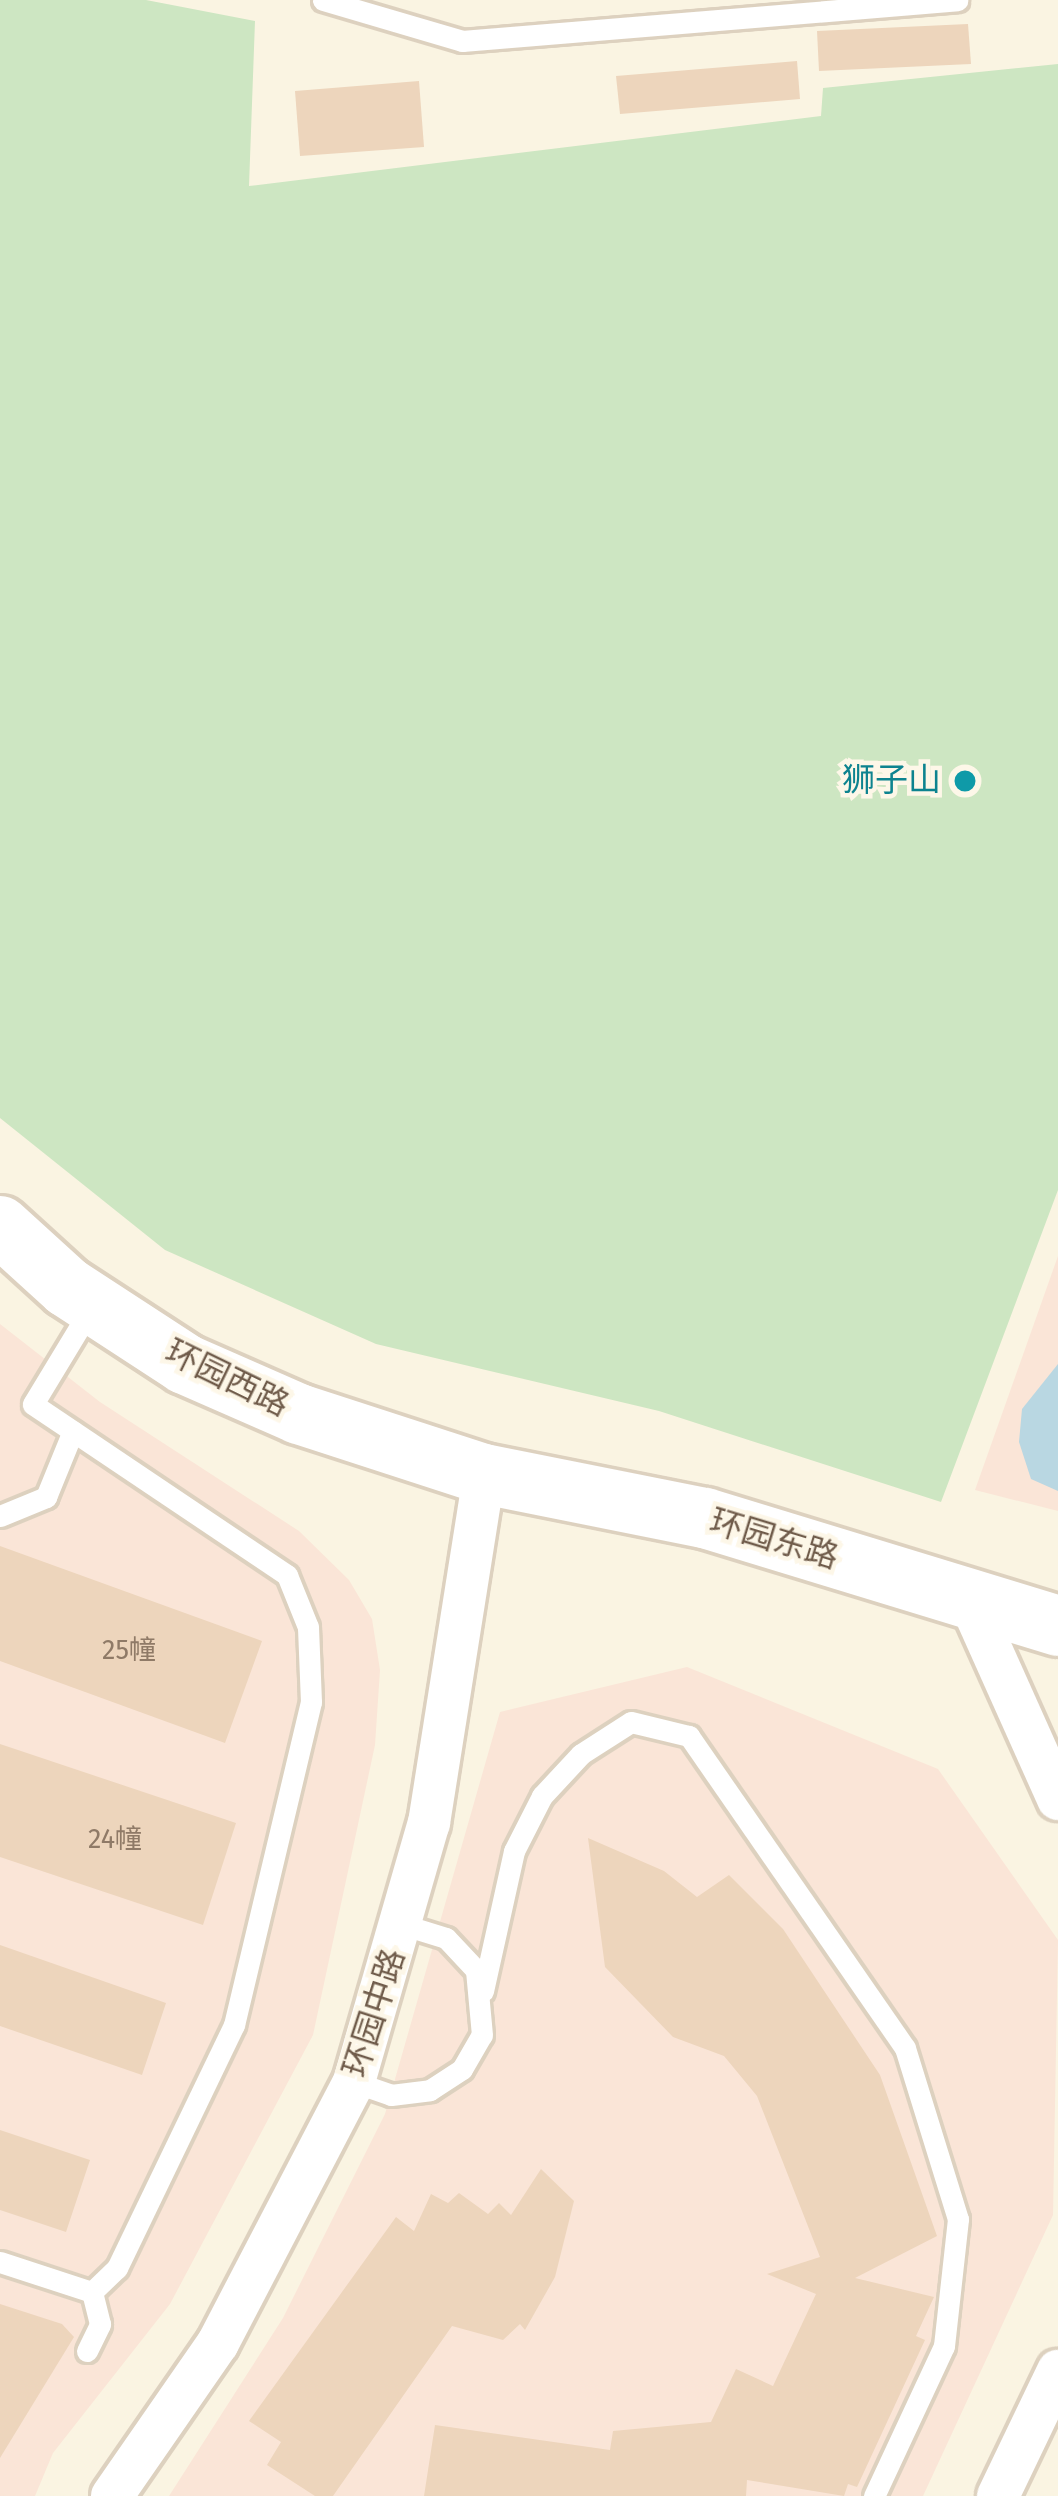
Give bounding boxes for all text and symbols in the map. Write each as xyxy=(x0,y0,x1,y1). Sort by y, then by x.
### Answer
place label: 狮子山 xyxy=(842,761,941,801)
marker: 狮子山 xyxy=(952,768,978,794)
street label: 环园西路 xyxy=(159,1332,295,1426)
street label: 环园东路 xyxy=(705,1502,843,1578)
house number: 25幢 xyxy=(102,1635,156,1667)
house number: 24幢 xyxy=(88,1824,142,1856)
street label: 环园中路 xyxy=(336,1944,414,2082)

